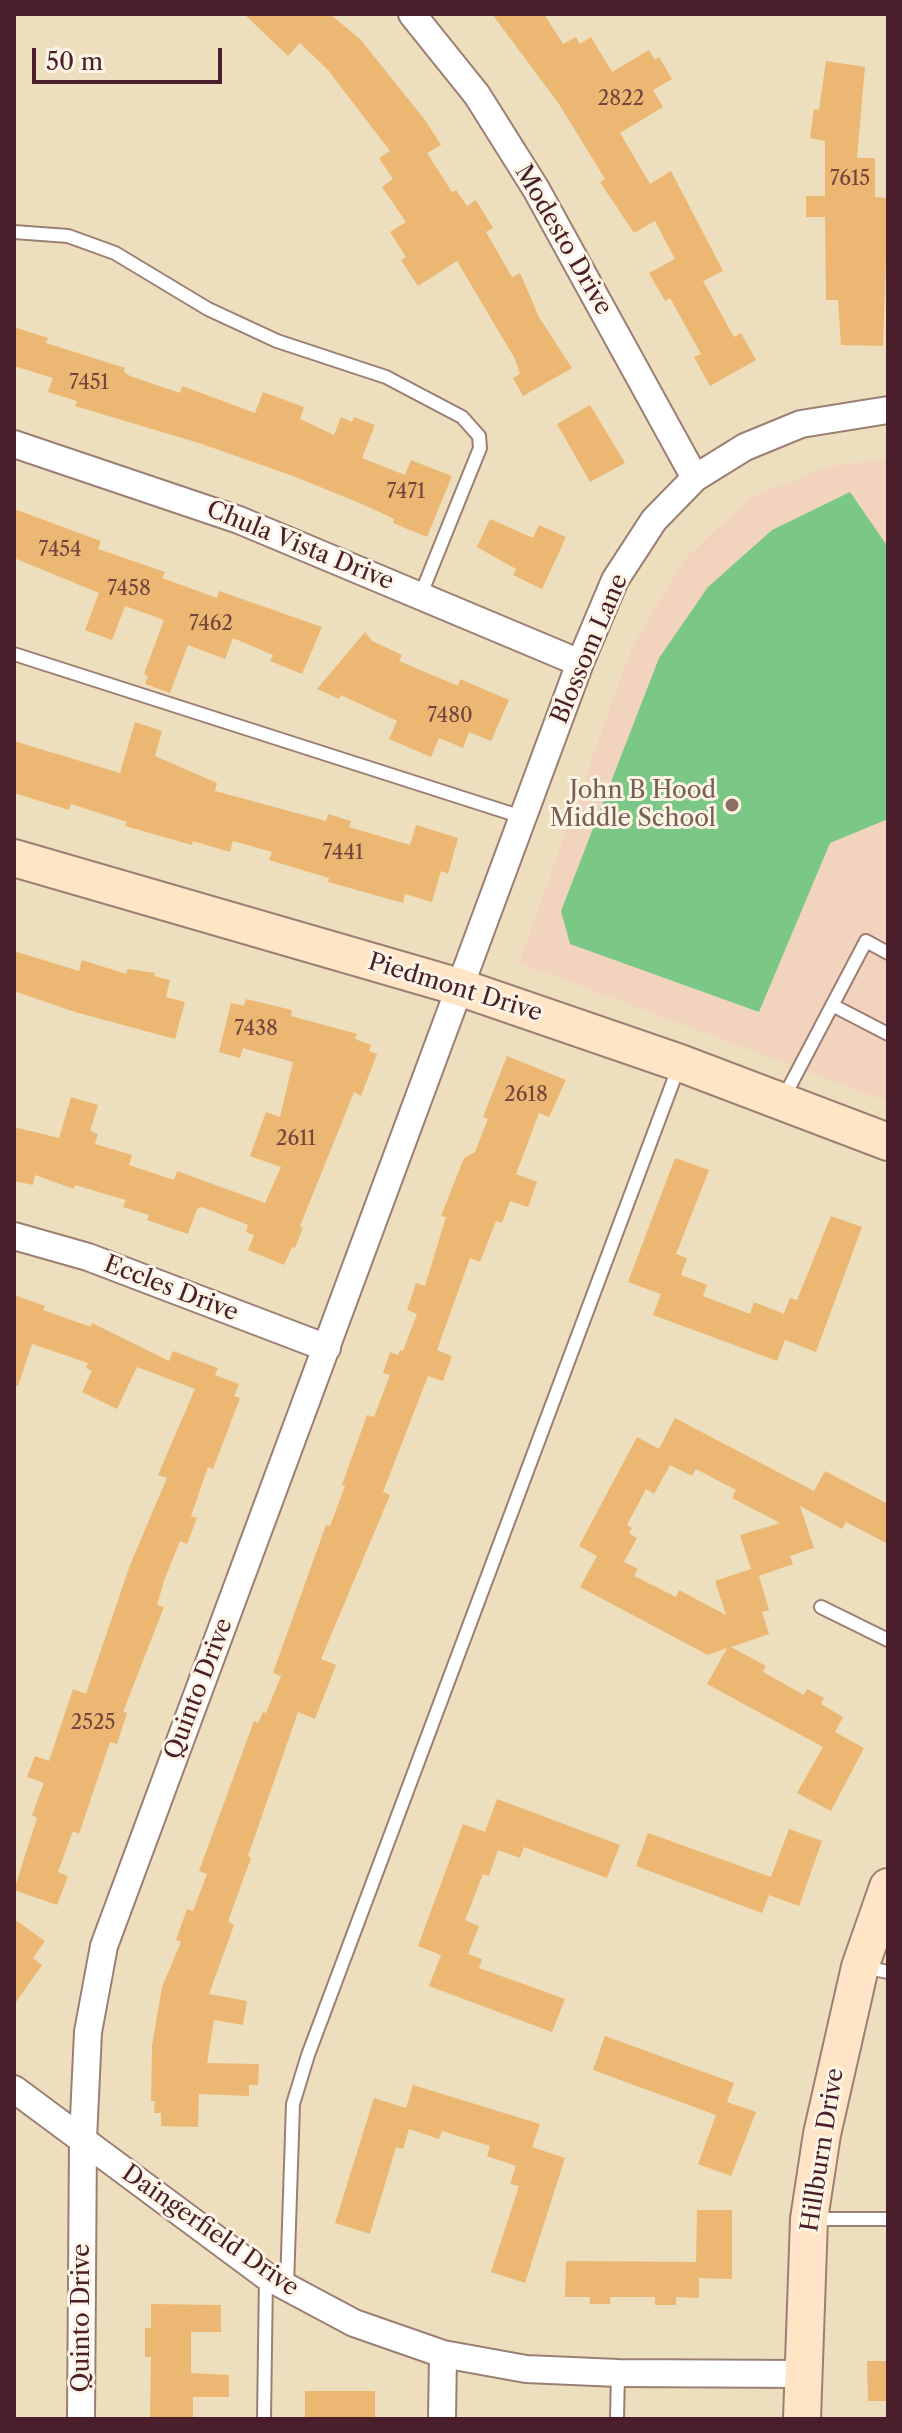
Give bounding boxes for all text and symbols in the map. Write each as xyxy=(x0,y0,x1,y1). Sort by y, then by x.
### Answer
scale bar xyxy=(36,32,226,82)
text: 50 m xyxy=(46,47,103,76)
house number: 2822 xyxy=(598,87,644,111)
street label: Modesto Drive xyxy=(508,160,618,320)
house number: 7615 xyxy=(830,167,870,191)
house number: 7451 xyxy=(69,371,109,395)
house number: 7471 xyxy=(386,480,426,504)
street label: Chula Vista Drive xyxy=(202,495,398,597)
house number: 7454 xyxy=(38,538,82,562)
street label: Blossom Lane xyxy=(546,570,634,728)
house number: 7458 xyxy=(107,577,151,601)
house number: 7462 xyxy=(189,612,233,636)
house number: 7480 xyxy=(427,704,473,728)
place label: John B Hood Middle School xyxy=(550,777,716,833)
marker: John B Hood Middle School xyxy=(723,796,741,814)
house number: 7441 xyxy=(323,841,363,865)
street label: Piedmont Drive xyxy=(364,948,546,1028)
house number: 7438 xyxy=(234,1017,278,1041)
house number: 2618 xyxy=(504,1083,548,1107)
house number: 2611 xyxy=(276,1127,316,1151)
street label: Eccles Drive xyxy=(100,1250,242,1328)
street label: Quinto Drive xyxy=(159,1614,239,1764)
house number: 2525 xyxy=(71,1711,115,1735)
street label: Hillburn Drive xyxy=(796,2066,850,2234)
street label: Daingerfield Drive xyxy=(116,2159,304,2303)
street label: Quinto Drive xyxy=(68,2243,96,2393)

